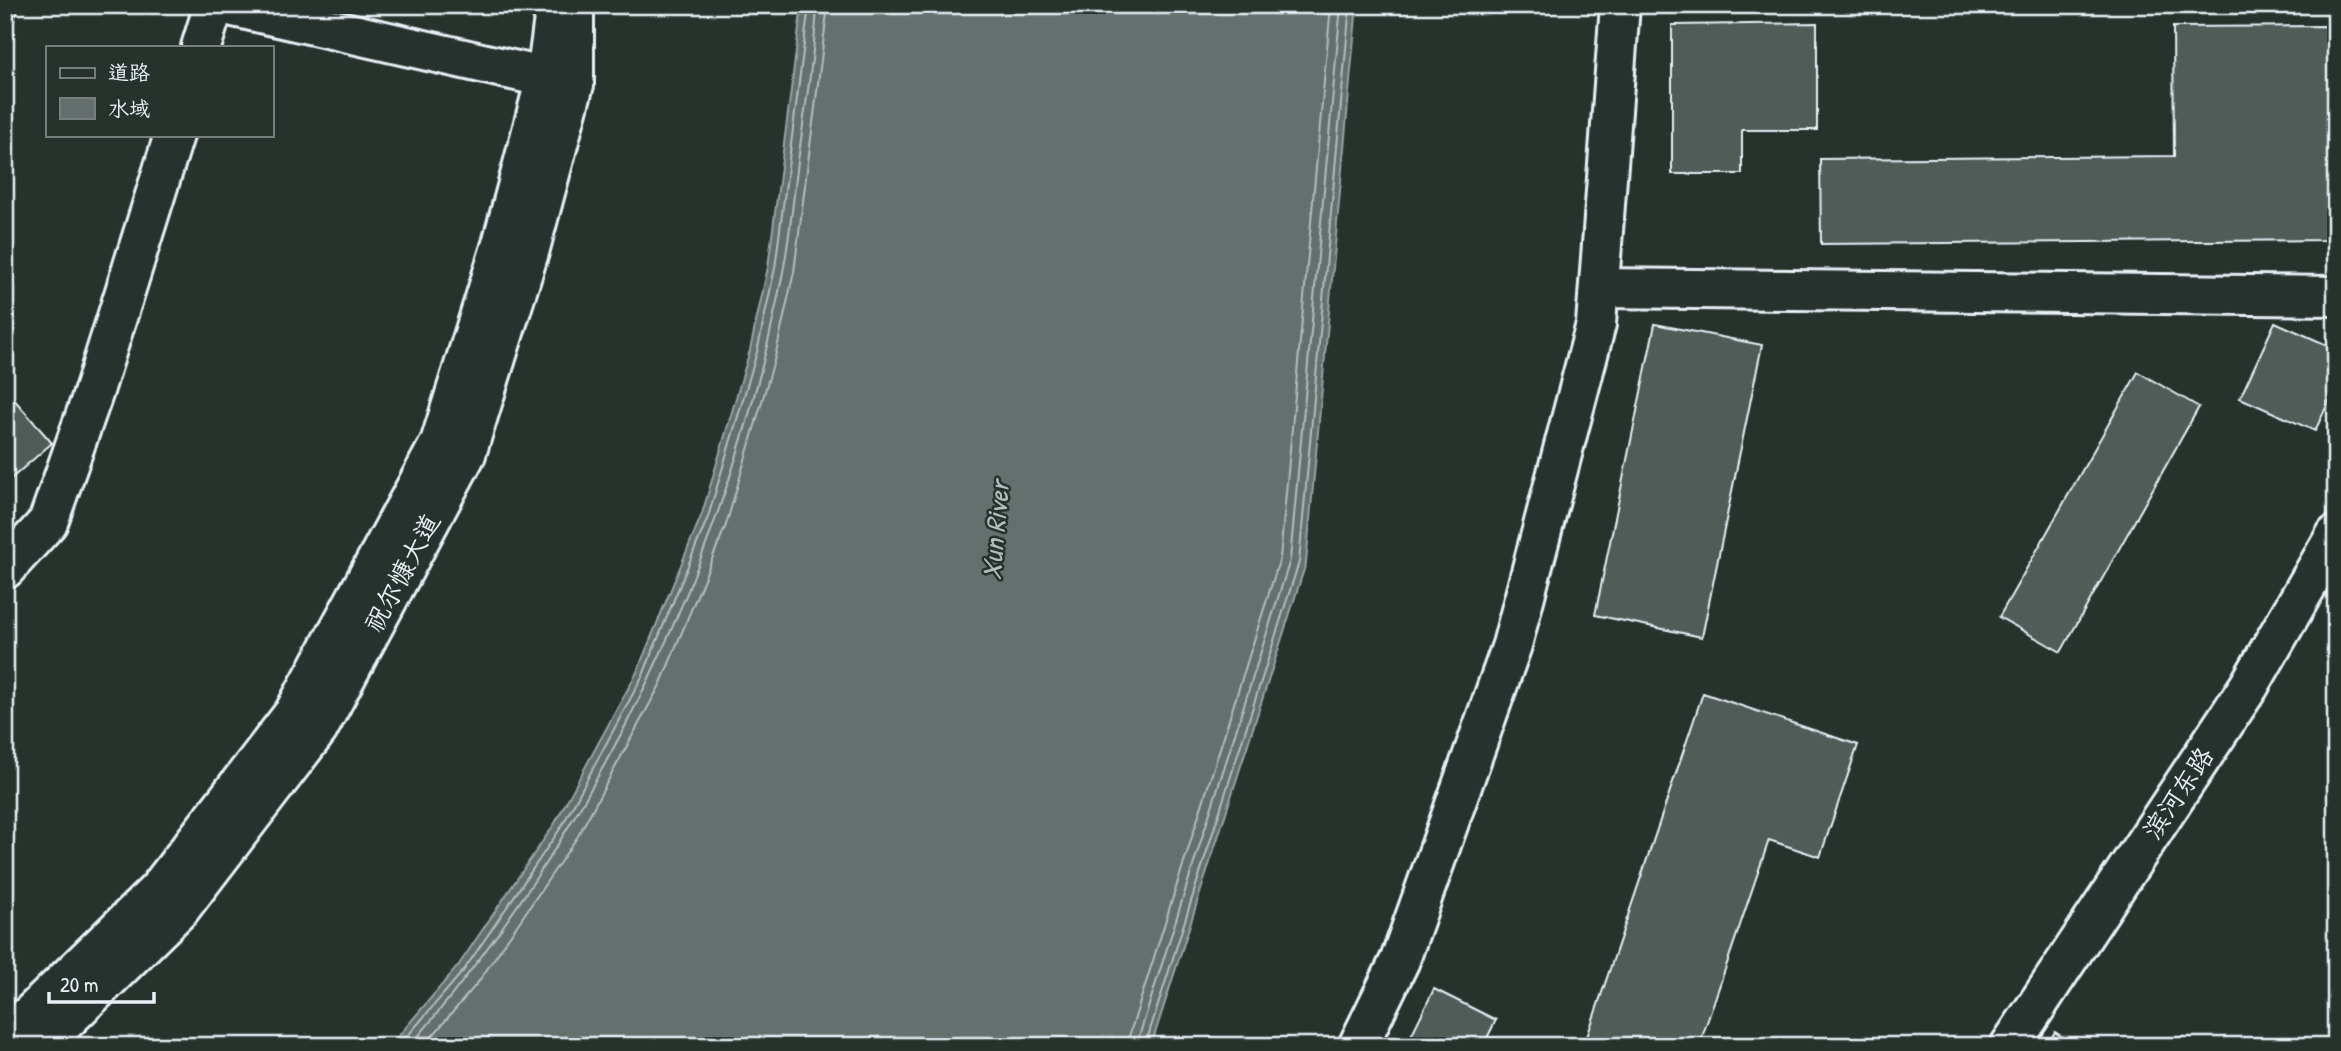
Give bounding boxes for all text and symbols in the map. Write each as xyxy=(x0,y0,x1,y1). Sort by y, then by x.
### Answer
legend xyxy=(46,46,273,136)
text: 道路 xyxy=(108,58,150,87)
text: 水域 xyxy=(108,94,150,123)
water label: Xun River xyxy=(972,476,1019,581)
street label: 祝尔慷大道 xyxy=(356,507,448,638)
street label: 滨河东路 xyxy=(2134,740,2221,846)
scale bar xyxy=(49,960,154,1004)
text: 20 m xyxy=(60,970,98,999)

